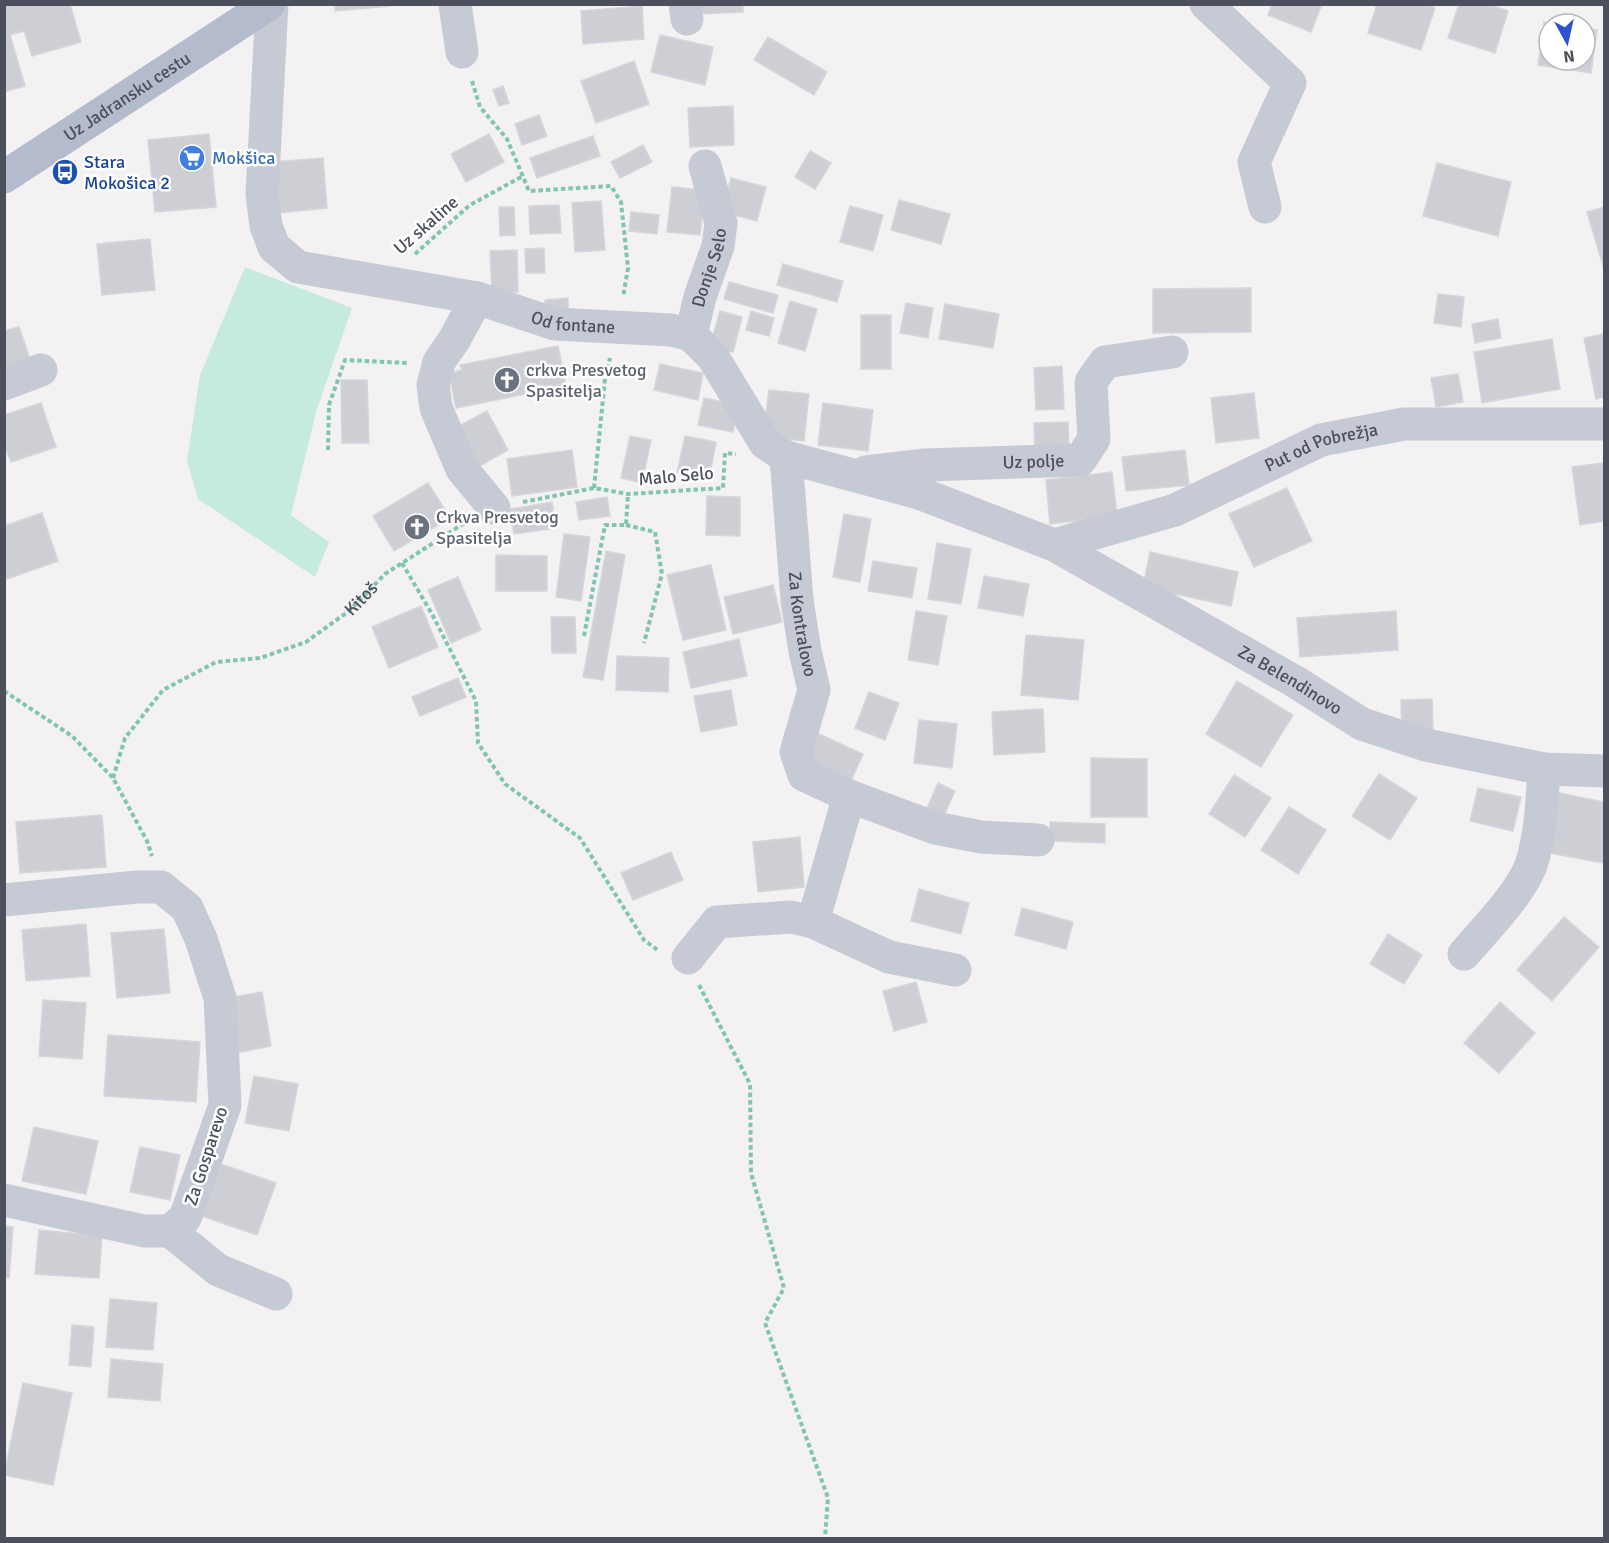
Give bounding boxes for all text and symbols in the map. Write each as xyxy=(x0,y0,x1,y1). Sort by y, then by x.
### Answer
north arrow xyxy=(1537,12,1597,72)
text: N xyxy=(1562,45,1576,67)
street label: Uz Jadransku cestu xyxy=(59,47,195,146)
supermarket icon: Mokšica xyxy=(177,143,207,173)
place label: Mokšica xyxy=(212,147,275,169)
place label: Stara Mokošica 2 xyxy=(84,151,170,194)
bus stop icon: Stara Mokošica 2 xyxy=(50,157,80,187)
street label: Uz skaline xyxy=(389,191,463,259)
street label: Donje Selo xyxy=(687,227,731,309)
street label: Od fontane xyxy=(528,306,616,338)
place label: crkva Presvetog Spasitelja xyxy=(526,359,646,402)
church icon: crkva Presvetog Spasitelja xyxy=(492,365,522,395)
street label: Put od Pobrežja xyxy=(1261,418,1380,476)
street label: Uz polje xyxy=(1002,450,1065,473)
street label: Malo Selo xyxy=(637,462,715,490)
place label: Crkva Presvetog Spasitelja xyxy=(436,506,559,549)
church icon: Crkva Presvetog Spasitelja xyxy=(402,512,432,542)
street label: Za Kontralovo xyxy=(784,571,822,679)
street label: Kitoš xyxy=(340,577,383,620)
street label: Za Belendinovo xyxy=(1234,640,1346,720)
street label: Za Gosparevo xyxy=(180,1104,232,1208)

